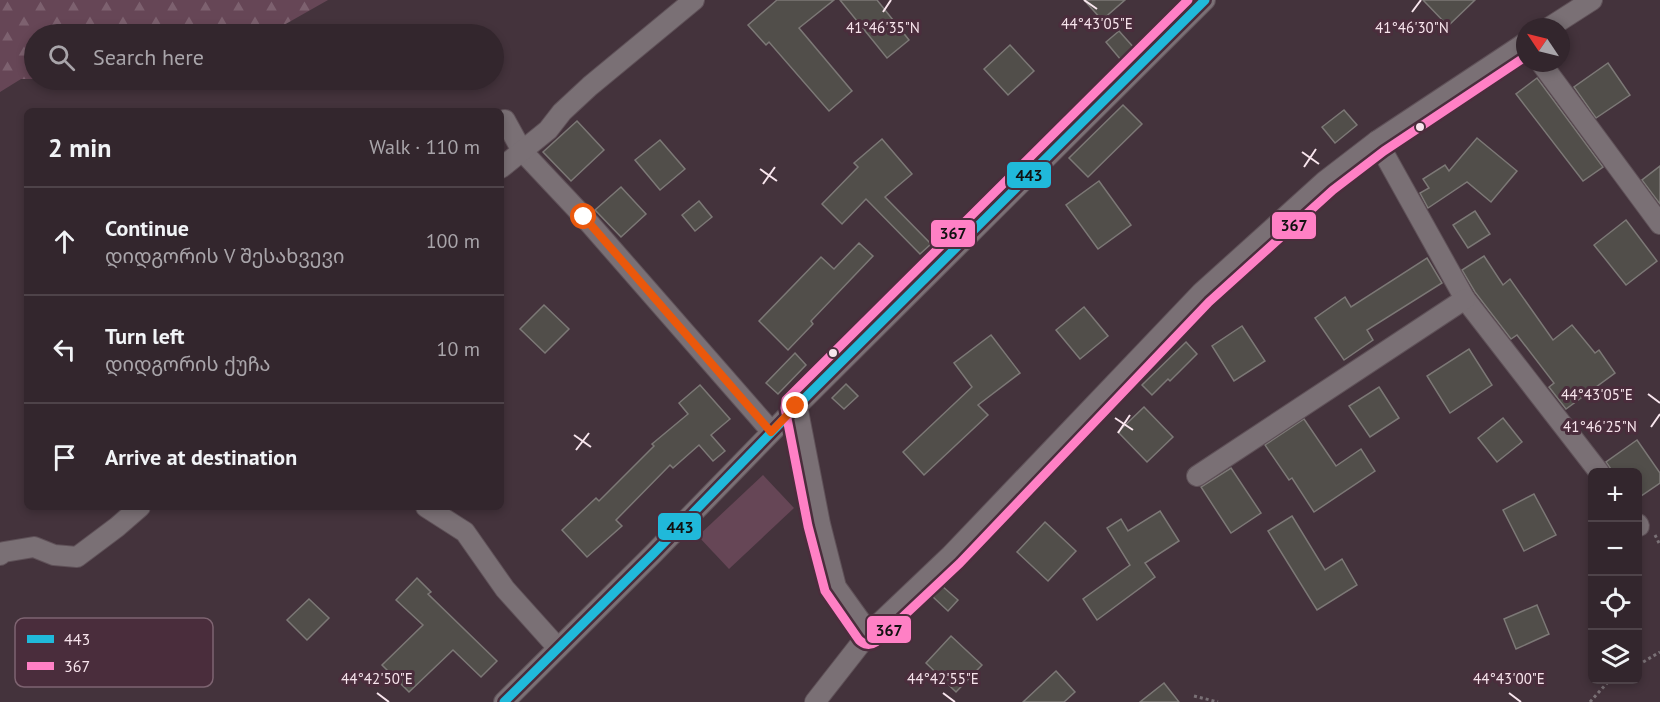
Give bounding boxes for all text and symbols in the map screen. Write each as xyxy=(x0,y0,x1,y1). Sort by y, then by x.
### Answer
text: 44°43'05"E xyxy=(1061,14,1133,33)
text: 41°46'35"N xyxy=(846,18,920,37)
text: 41°46'30"N xyxy=(1375,18,1449,37)
north arrow xyxy=(1516,18,1570,72)
search box xyxy=(24,24,504,90)
icon: search xyxy=(45,41,78,74)
text: Search here xyxy=(93,43,204,71)
unlabelled marker xyxy=(1414,121,1426,133)
text: 2 min xyxy=(48,131,111,164)
text: Walk · 110 m xyxy=(369,134,480,160)
line badge: 443 xyxy=(1006,161,1052,189)
text: 443 xyxy=(1015,165,1043,185)
route start xyxy=(570,203,596,229)
line badge: 367 xyxy=(1271,211,1317,240)
text: Continue xyxy=(105,214,189,242)
text: 367 xyxy=(1280,215,1308,235)
line badge: 367 xyxy=(930,219,976,248)
text: 367 xyxy=(939,223,967,243)
icon: ahead xyxy=(48,225,81,258)
text: 100 m xyxy=(426,228,480,254)
text: დიდგორის V შესახვევი xyxy=(105,243,345,269)
text: Turn left xyxy=(105,322,185,350)
icon: left xyxy=(48,333,81,366)
text: 10 m xyxy=(437,336,480,362)
unlabelled marker xyxy=(827,347,839,359)
text: დიდგორის ქუჩა xyxy=(105,351,271,377)
text: 44°43'05"E xyxy=(1561,385,1633,404)
route end xyxy=(782,392,808,418)
text: 41°46'25"N xyxy=(1563,417,1637,436)
icon: arrive xyxy=(48,441,81,474)
text: Arrive at destination xyxy=(105,443,297,471)
map controls xyxy=(1588,468,1642,684)
button: + xyxy=(1588,468,1642,522)
line badge: 443 xyxy=(657,512,702,541)
text: 443 xyxy=(666,517,694,537)
button: − xyxy=(1588,522,1642,576)
button: locate xyxy=(1588,576,1642,630)
line badge: 367 xyxy=(866,615,912,644)
legend xyxy=(15,618,213,687)
text: 367 xyxy=(875,620,903,640)
text: 443 xyxy=(64,629,90,649)
button: layers xyxy=(1588,630,1642,684)
text: 367 xyxy=(64,656,90,676)
text: 44°42'50"E xyxy=(341,669,413,688)
text: 44°42'55"E xyxy=(907,669,979,688)
text: 44°43'00"E xyxy=(1473,669,1545,688)

